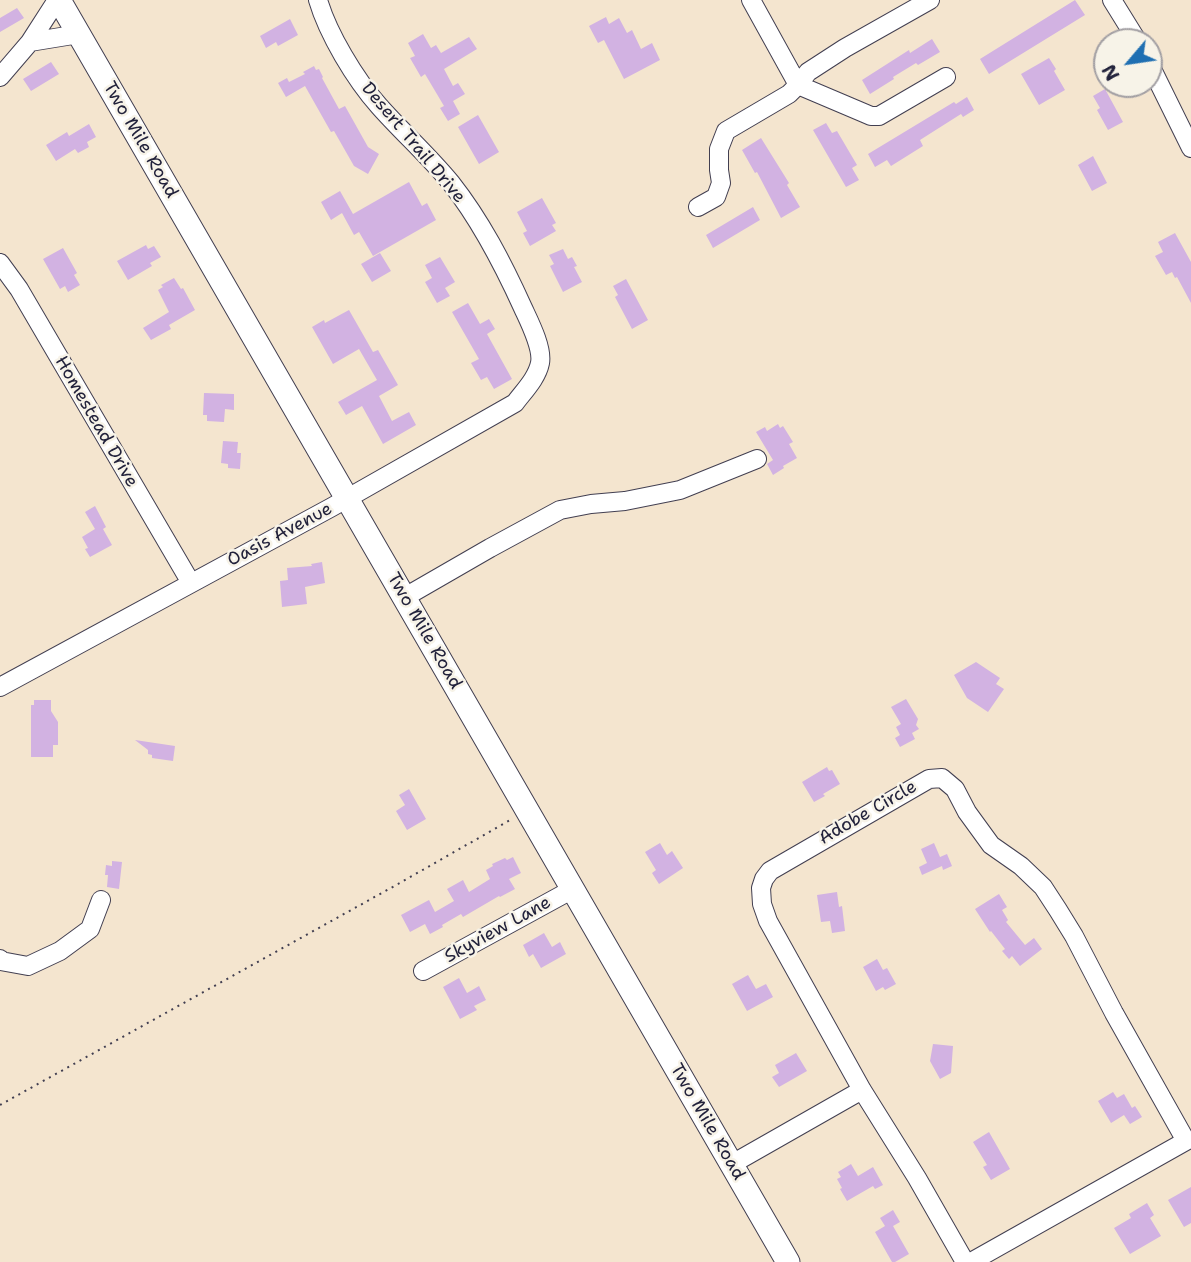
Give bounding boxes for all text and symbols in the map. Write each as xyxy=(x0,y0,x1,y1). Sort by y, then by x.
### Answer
north arrow xyxy=(1093,28,1163,98)
text: N xyxy=(1096,60,1126,85)
street label: Two Mile Road xyxy=(98,78,182,202)
street label: Desert Trail Drive xyxy=(356,78,470,208)
street label: Homestead Drive xyxy=(50,353,142,491)
street label: Oasis Avenue xyxy=(224,498,336,572)
street label: Two Mile Road xyxy=(382,569,466,693)
street label: Adobe Circle xyxy=(815,776,921,850)
street label: Skyview Lane xyxy=(441,892,555,968)
street label: Two Mile Road xyxy=(665,1060,749,1184)

